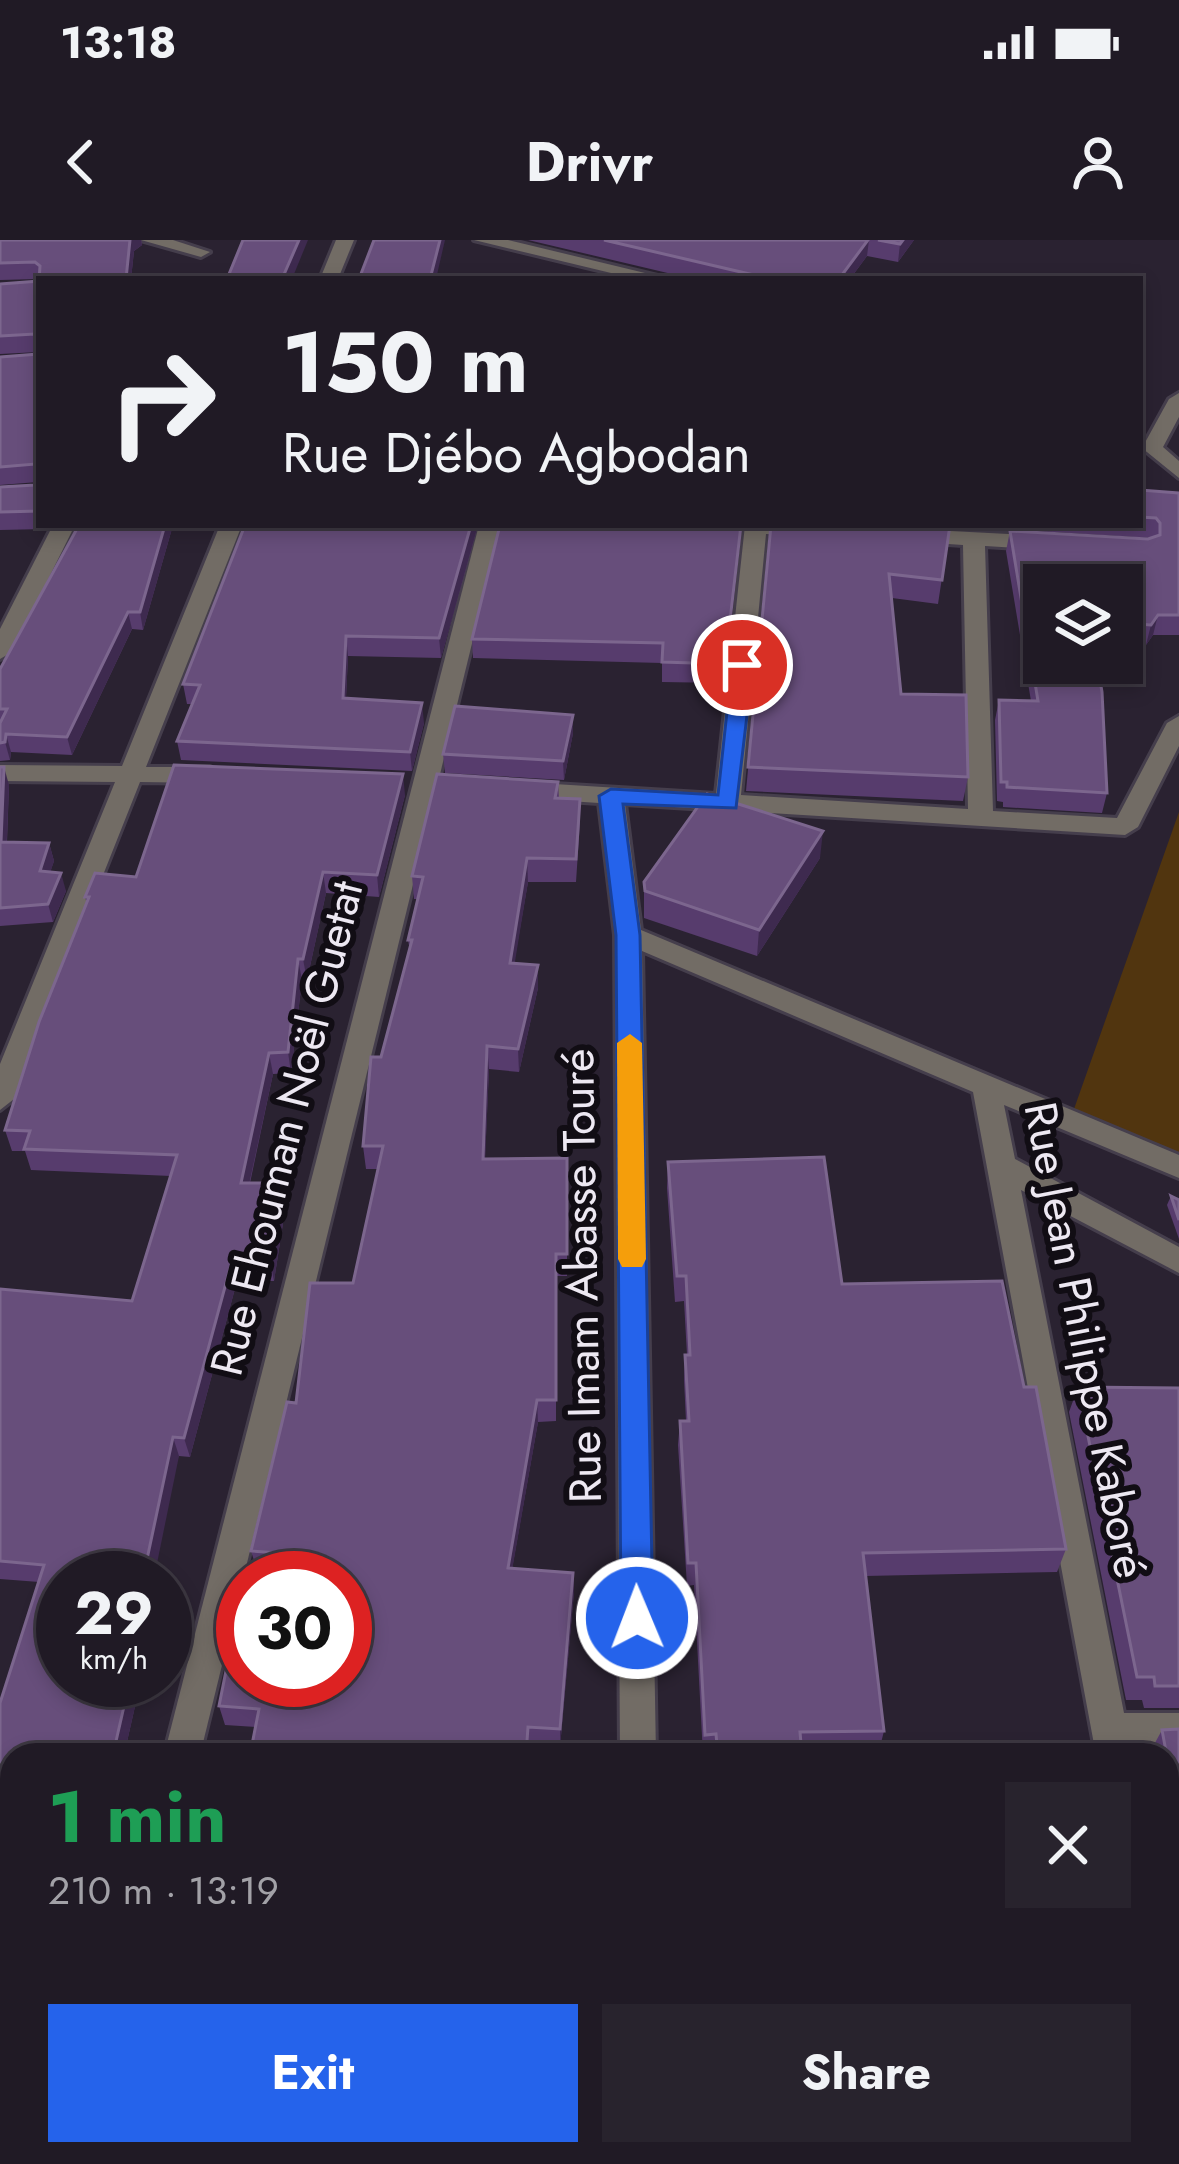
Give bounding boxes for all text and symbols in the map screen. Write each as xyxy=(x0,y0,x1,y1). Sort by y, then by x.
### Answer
text: 13:18 xyxy=(60,10,176,75)
text: Drivr xyxy=(526,123,653,201)
icon: back xyxy=(48,129,114,195)
icon: person xyxy=(1065,129,1131,195)
text: 150 m xyxy=(282,302,529,424)
icon: right xyxy=(84,324,240,480)
text: Rue Djébo Agbodan xyxy=(282,414,751,492)
map controls xyxy=(1023,564,1143,684)
button: layers xyxy=(1023,564,1143,684)
pin xyxy=(691,614,793,716)
icon: arrive xyxy=(709,632,775,698)
street label: Rue Ehouman Noël Guetat xyxy=(194,874,379,1382)
street label: Rue Imam Abasse Touré xyxy=(545,1048,618,1504)
street label: Rue Jean Philippe Kaboré xyxy=(1007,1097,1164,1584)
speed limit sign: 30 xyxy=(216,1551,372,1707)
position arrow xyxy=(574,1555,700,1681)
text: 29 xyxy=(74,1570,154,1657)
text: km/h xyxy=(80,1637,148,1680)
text: 1 min xyxy=(48,1765,227,1869)
button: close xyxy=(1005,1782,1131,1908)
text: 210 m · 13:19 xyxy=(48,1862,279,1919)
button: Exit xyxy=(48,2004,578,2142)
button: Share xyxy=(602,2004,1131,2142)

